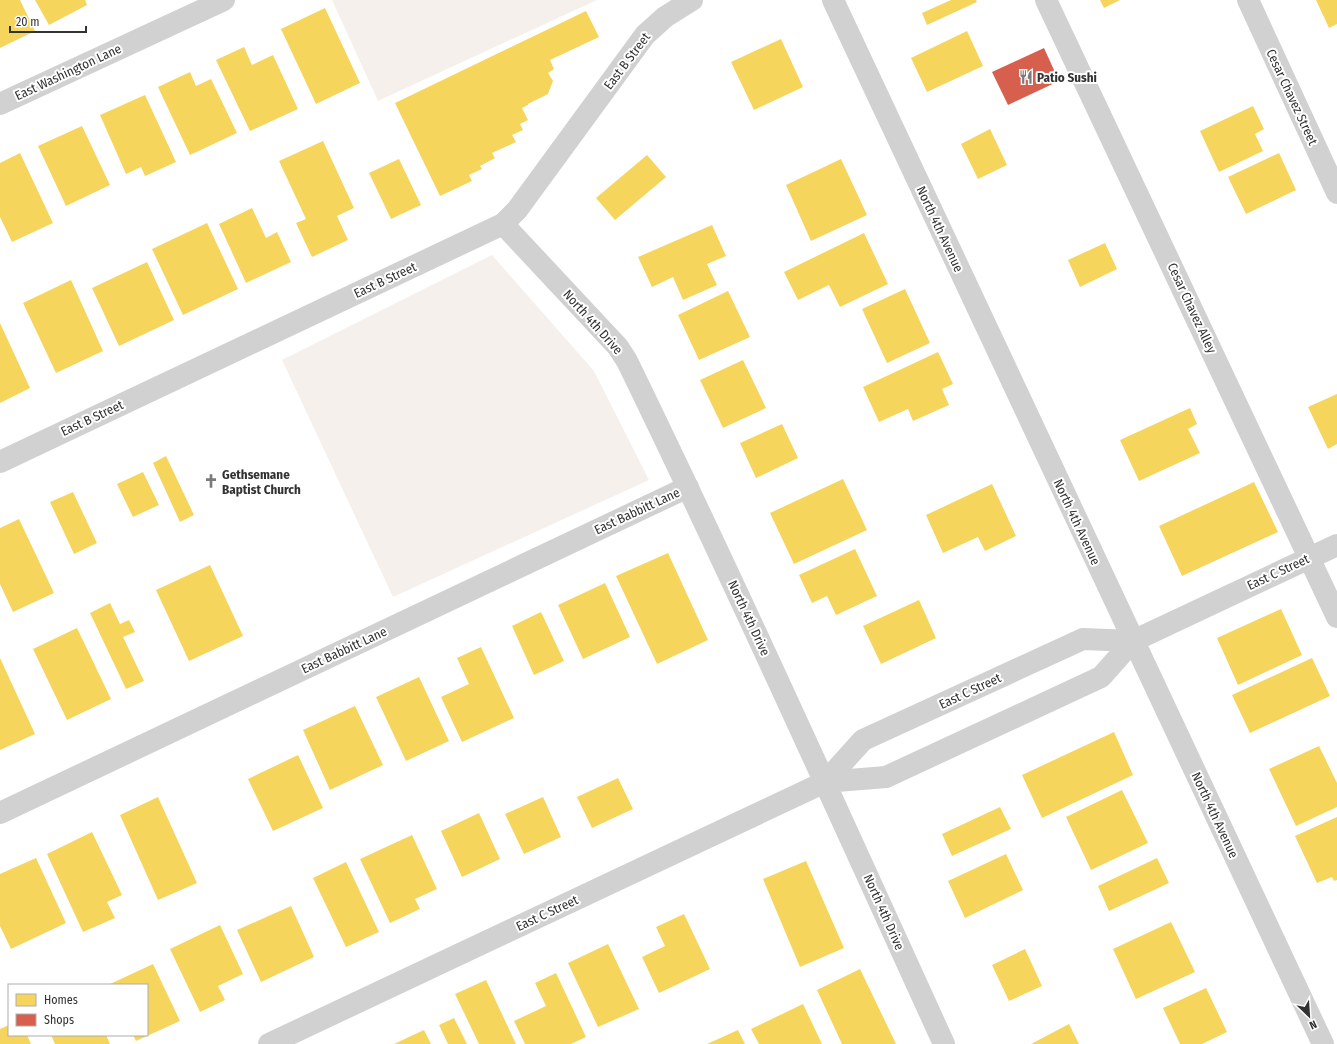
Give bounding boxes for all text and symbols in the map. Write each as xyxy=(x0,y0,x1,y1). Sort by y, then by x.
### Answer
scale bar xyxy=(10,8,86,34)
text: 20 m xyxy=(16,15,40,29)
street label: East B Street xyxy=(601,29,654,92)
street label: East Washington Lane xyxy=(13,41,123,103)
street label: Cesar Chavez Street xyxy=(1263,47,1321,148)
restaurant icon: Patio Sushi xyxy=(1018,69,1034,85)
place label: Patio Sushi xyxy=(1037,70,1097,85)
street label: North 4th Avenue xyxy=(914,184,966,274)
street label: East B Street xyxy=(351,259,419,301)
street label: Cesar Chavez Alley xyxy=(1165,261,1220,356)
street label: North 4th Drive xyxy=(560,287,626,357)
street label: East B Street xyxy=(58,397,126,439)
place label: Gethsemane Baptist Church xyxy=(222,467,301,497)
church icon: Gethsemane Baptist Church xyxy=(203,473,219,489)
street label: North 4th Avenue xyxy=(1051,477,1103,567)
street label: East Babbitt Lane xyxy=(592,485,682,537)
street label: East C Street xyxy=(1245,551,1312,593)
street label: North 4th Drive xyxy=(725,578,773,658)
street label: East Babbitt Lane xyxy=(299,624,389,676)
street label: East C Street xyxy=(937,670,1004,712)
street label: North 4th Avenue xyxy=(1189,770,1241,860)
street label: North 4th Drive xyxy=(861,872,907,952)
street label: East C Street xyxy=(514,892,581,934)
legend xyxy=(8,984,148,1036)
text: Homes xyxy=(44,993,78,1007)
north arrow xyxy=(1289,996,1329,1036)
text: Shops xyxy=(44,1013,74,1027)
text: N xyxy=(1307,1017,1319,1032)

